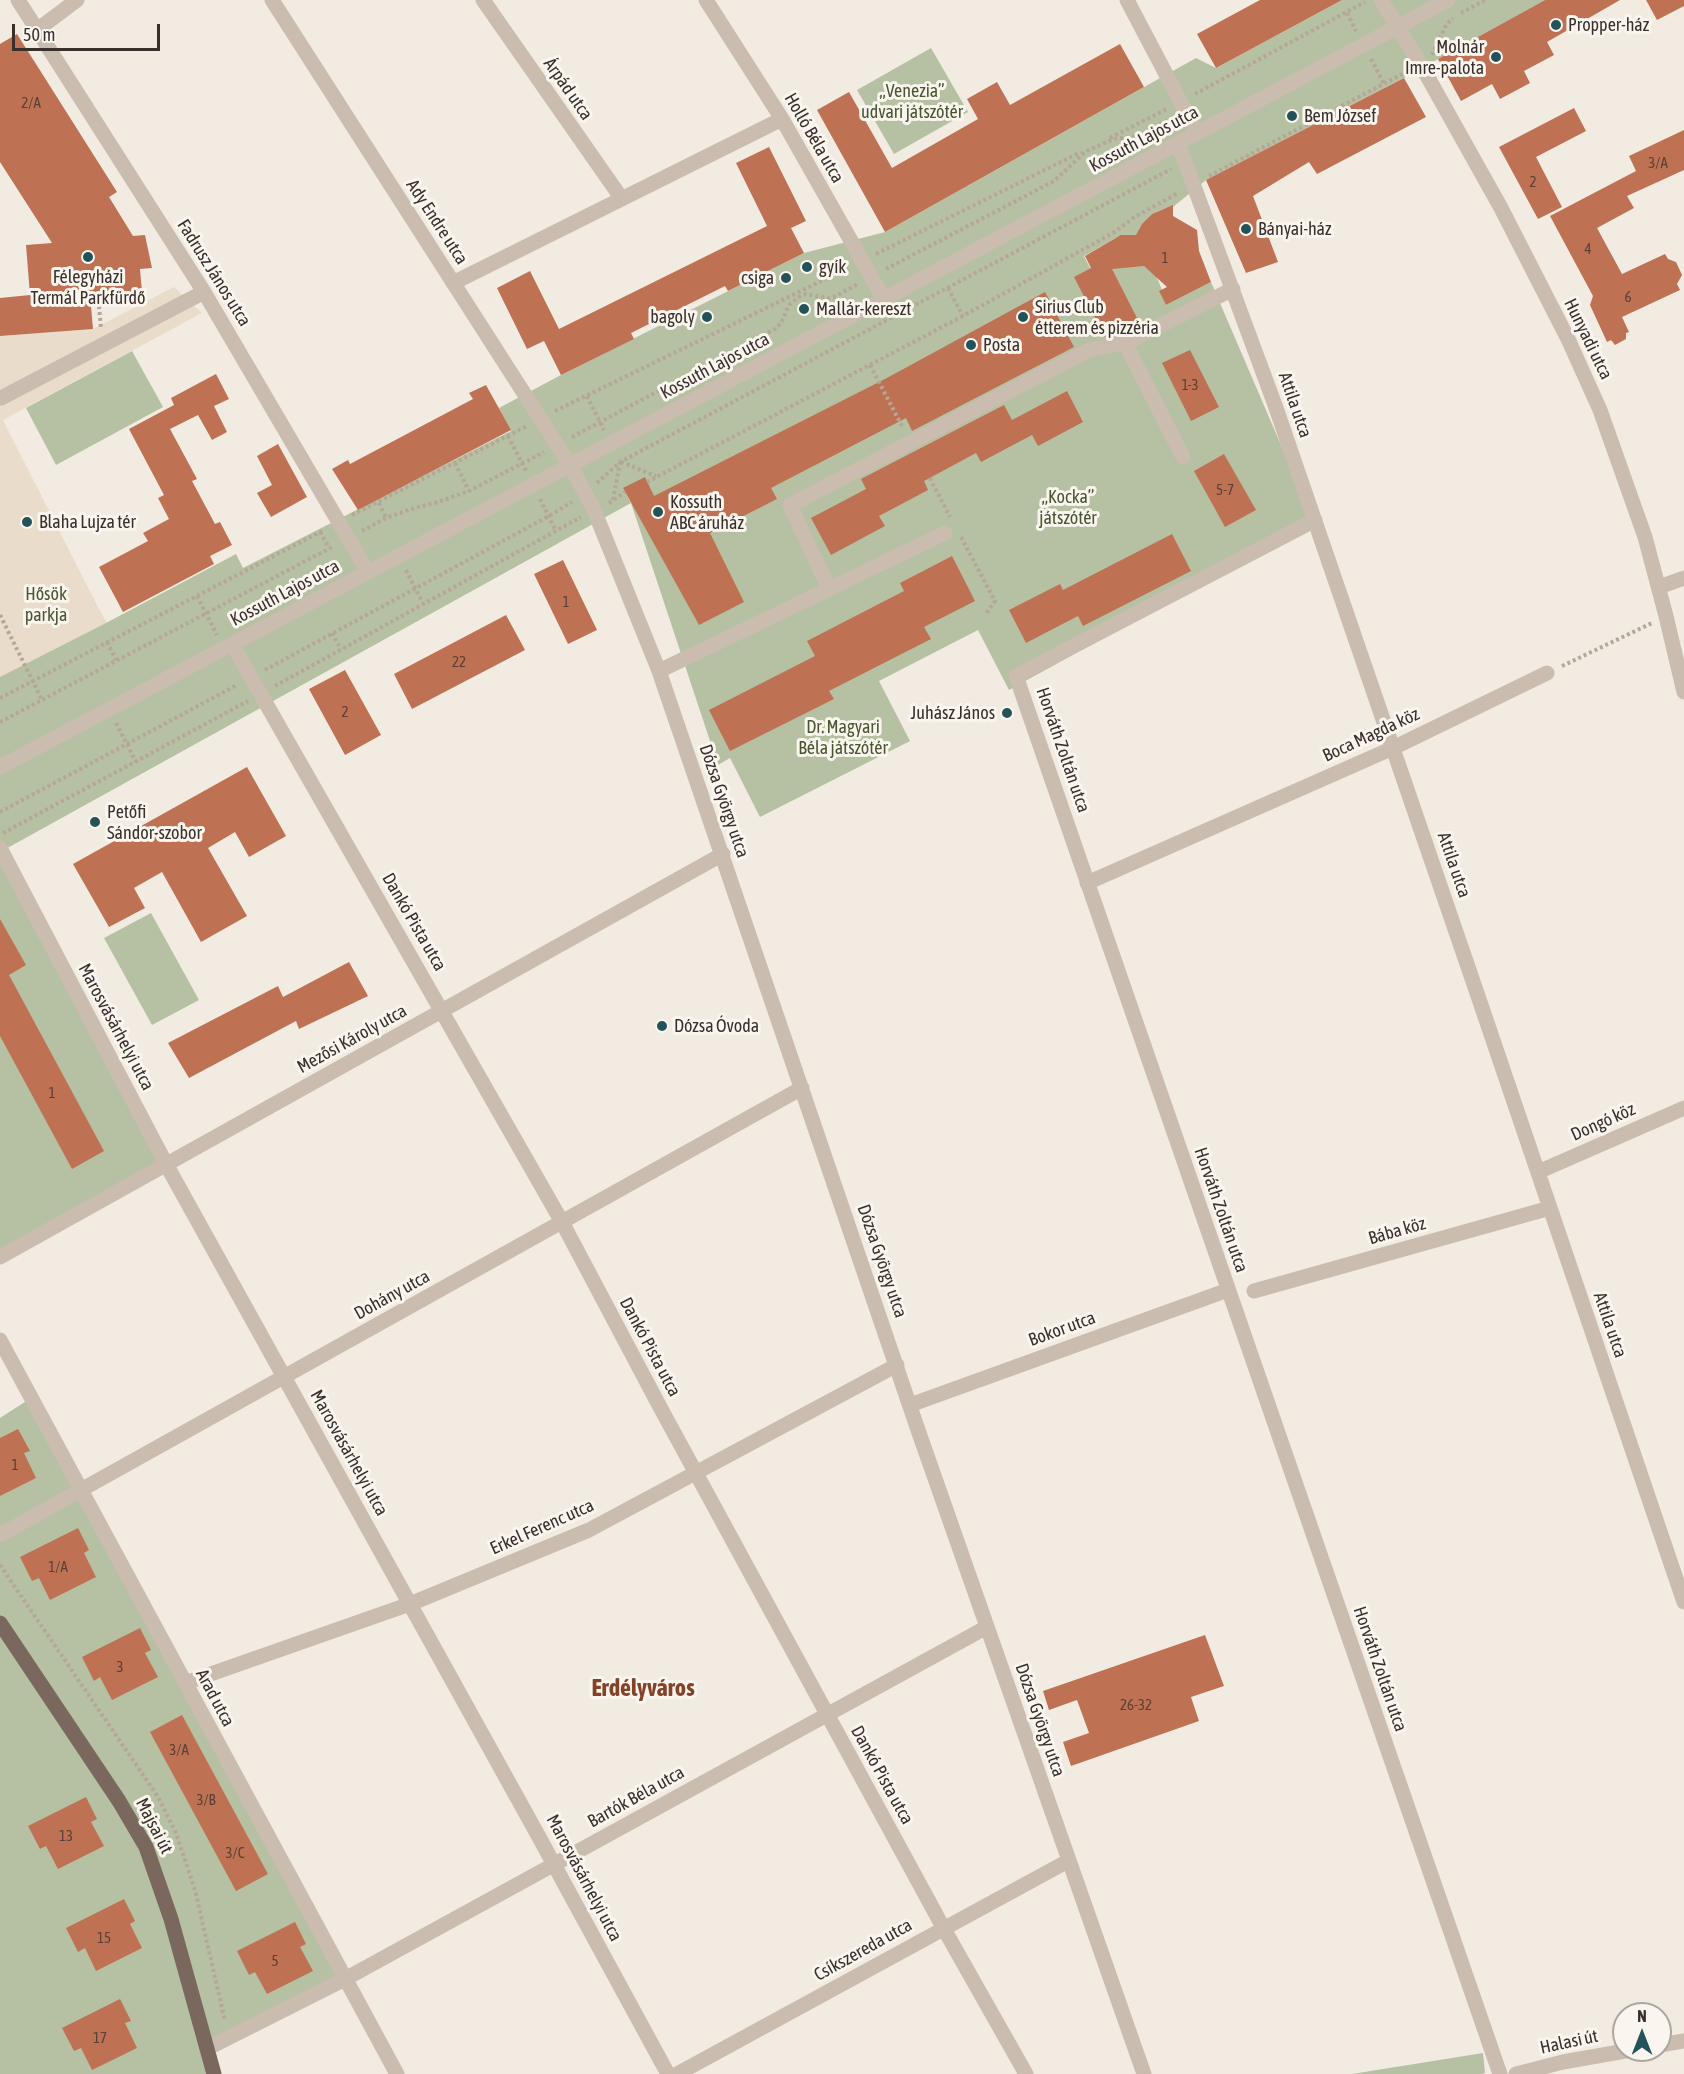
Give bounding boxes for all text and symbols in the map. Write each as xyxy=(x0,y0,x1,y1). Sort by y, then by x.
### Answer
scale bar xyxy=(15,12,164,50)
place label: Propper-ház xyxy=(1568,14,1649,36)
marker: Propper-ház xyxy=(1549,18,1563,32)
text: 50 m xyxy=(23,24,55,45)
place label: Molnár Imre-palota xyxy=(1405,36,1484,78)
marker: Molnár Imre-palota xyxy=(1489,50,1503,64)
street label: Árpád utca xyxy=(539,54,597,124)
park label: „Venezia” udvari játszótér xyxy=(861,80,963,122)
street label: Holló Béla utca xyxy=(780,89,848,187)
house number: 2/A xyxy=(21,94,41,112)
street label: Kossuth Lajos utca xyxy=(1086,101,1202,177)
place label: Bem József xyxy=(1304,105,1376,127)
marker: Bem József xyxy=(1285,109,1299,123)
house number: 3/A xyxy=(1648,154,1668,172)
house number: 2 xyxy=(1529,173,1537,191)
street label: Ady Endre utca xyxy=(402,176,472,268)
street label: Fadrusz János utca xyxy=(173,216,255,330)
place label: Bányai-ház xyxy=(1258,218,1331,240)
marker: Bányai-ház xyxy=(1239,222,1253,236)
house number: 4 xyxy=(1584,240,1592,258)
house number: 1 xyxy=(1161,249,1169,267)
marker: Félegyházi Termál Parkfürdő xyxy=(81,250,95,264)
place label: gyík xyxy=(819,256,846,278)
marker: gyík xyxy=(800,260,814,274)
place label: Félegyházi Termál Parkfürdő xyxy=(31,266,145,308)
place label: csiga xyxy=(741,267,774,289)
marker: csiga xyxy=(779,271,793,285)
house number: 6 xyxy=(1624,288,1632,306)
street label: Hunyadi utca xyxy=(1559,295,1617,383)
place label: Sirius Club étterem és pizzéria xyxy=(1035,296,1159,338)
place label: Mallár-kereszt xyxy=(816,298,911,320)
marker: Mallár-kereszt xyxy=(797,302,811,316)
place label: bagoly xyxy=(650,306,695,328)
marker: bagoly xyxy=(700,310,714,324)
marker: Sirius Club étterem és pizzéria xyxy=(1016,310,1030,324)
street label: Kossuth Lajos utca xyxy=(657,328,773,404)
place label: Posta xyxy=(983,334,1020,356)
marker: Posta xyxy=(964,338,978,352)
street label: Attila utca xyxy=(1274,369,1316,441)
house number: 1-3 xyxy=(1181,376,1199,394)
house number: 5-7 xyxy=(1216,481,1234,499)
park label: „Kocka” játszótér xyxy=(1039,486,1097,528)
place label: Kossuth ABC áruház xyxy=(670,491,744,534)
marker: Kossuth ABC áruház xyxy=(651,505,665,519)
place label: Blaha Lujza tér xyxy=(39,511,136,533)
marker: Blaha Lujza tér xyxy=(20,515,34,529)
street label: Kossuth Lajos utca xyxy=(227,555,343,631)
park label: Hősök parkja xyxy=(25,583,67,626)
house number: 1 xyxy=(562,593,570,611)
house number: 22 xyxy=(452,653,466,671)
street label: Horváth Zoltán utca xyxy=(1031,685,1095,815)
place label: Juhász János xyxy=(910,702,995,724)
house number: 2 xyxy=(341,703,349,721)
street label: Boca Magda köz xyxy=(1319,703,1423,767)
marker: Juhász János xyxy=(1000,706,1014,720)
park label: Dr. Magyari Béla játszótér xyxy=(798,716,888,758)
street label: Dózsa György utca xyxy=(695,742,753,860)
place label: Petőfi Sándor-szobor xyxy=(107,801,202,844)
marker: Petőfi Sándor-szobor xyxy=(88,815,102,829)
street label: Attila utca xyxy=(1433,829,1475,901)
street label: Dankó Pista utca xyxy=(377,869,451,975)
street label: Marosvásárhelyi utca xyxy=(73,960,159,1094)
street label: Mezősi Károly utca xyxy=(294,1000,410,1078)
place label: Dózsa Óvoda xyxy=(674,1015,759,1037)
marker: Dózsa Óvoda xyxy=(655,1019,669,1033)
house number: 1 xyxy=(48,1084,56,1102)
street label: Dongó köz xyxy=(1568,1098,1638,1146)
street label: Horváth Zoltán utca xyxy=(1189,1145,1253,1275)
street label: Dózsa György utca xyxy=(853,1202,911,1320)
street label: Bába köz xyxy=(1366,1213,1428,1249)
street label: Dohány utca xyxy=(350,1265,434,1325)
street label: Attila utca xyxy=(1589,1289,1631,1361)
street label: Dankó Pista utca xyxy=(615,1294,685,1400)
street label: Bokor utca xyxy=(1026,1307,1098,1351)
street label: Marosvásárhelyi utca xyxy=(306,1386,392,1520)
house number: 1 xyxy=(11,1456,19,1474)
street label: Erkel Ferenc utca xyxy=(487,1495,597,1559)
house number: 1/A xyxy=(48,1558,68,1576)
street label: Horváth Zoltán utca xyxy=(1348,1604,1412,1734)
house number: 3 xyxy=(116,1658,124,1676)
street label: Dózsa György utca xyxy=(1011,1661,1069,1779)
street label: Arad utca xyxy=(191,1666,239,1730)
district label: Erdélyváros xyxy=(591,1674,695,1702)
house number: 26-32 xyxy=(1120,1696,1152,1714)
street label: Dankó Pista utca xyxy=(846,1722,918,1828)
house number: 3/A xyxy=(169,1741,189,1759)
street label: Bartók Béla utca xyxy=(584,1762,688,1832)
house number: 3/B xyxy=(196,1791,216,1809)
street label: Majsai út xyxy=(131,1794,177,1858)
street label: Marosvásárhelyi utca xyxy=(541,1811,627,1945)
house number: 13 xyxy=(59,1827,73,1845)
house number: 3/C xyxy=(226,1844,244,1862)
street label: Csíkszereda utca xyxy=(810,1914,916,1986)
house number: 15 xyxy=(97,1929,111,1947)
house number: 5 xyxy=(271,1952,279,1970)
north arrow xyxy=(1612,2002,1672,2062)
text: N xyxy=(1637,2007,1647,2025)
street label: Halasi út xyxy=(1538,2025,1600,2059)
house number: 17 xyxy=(93,2029,107,2047)

